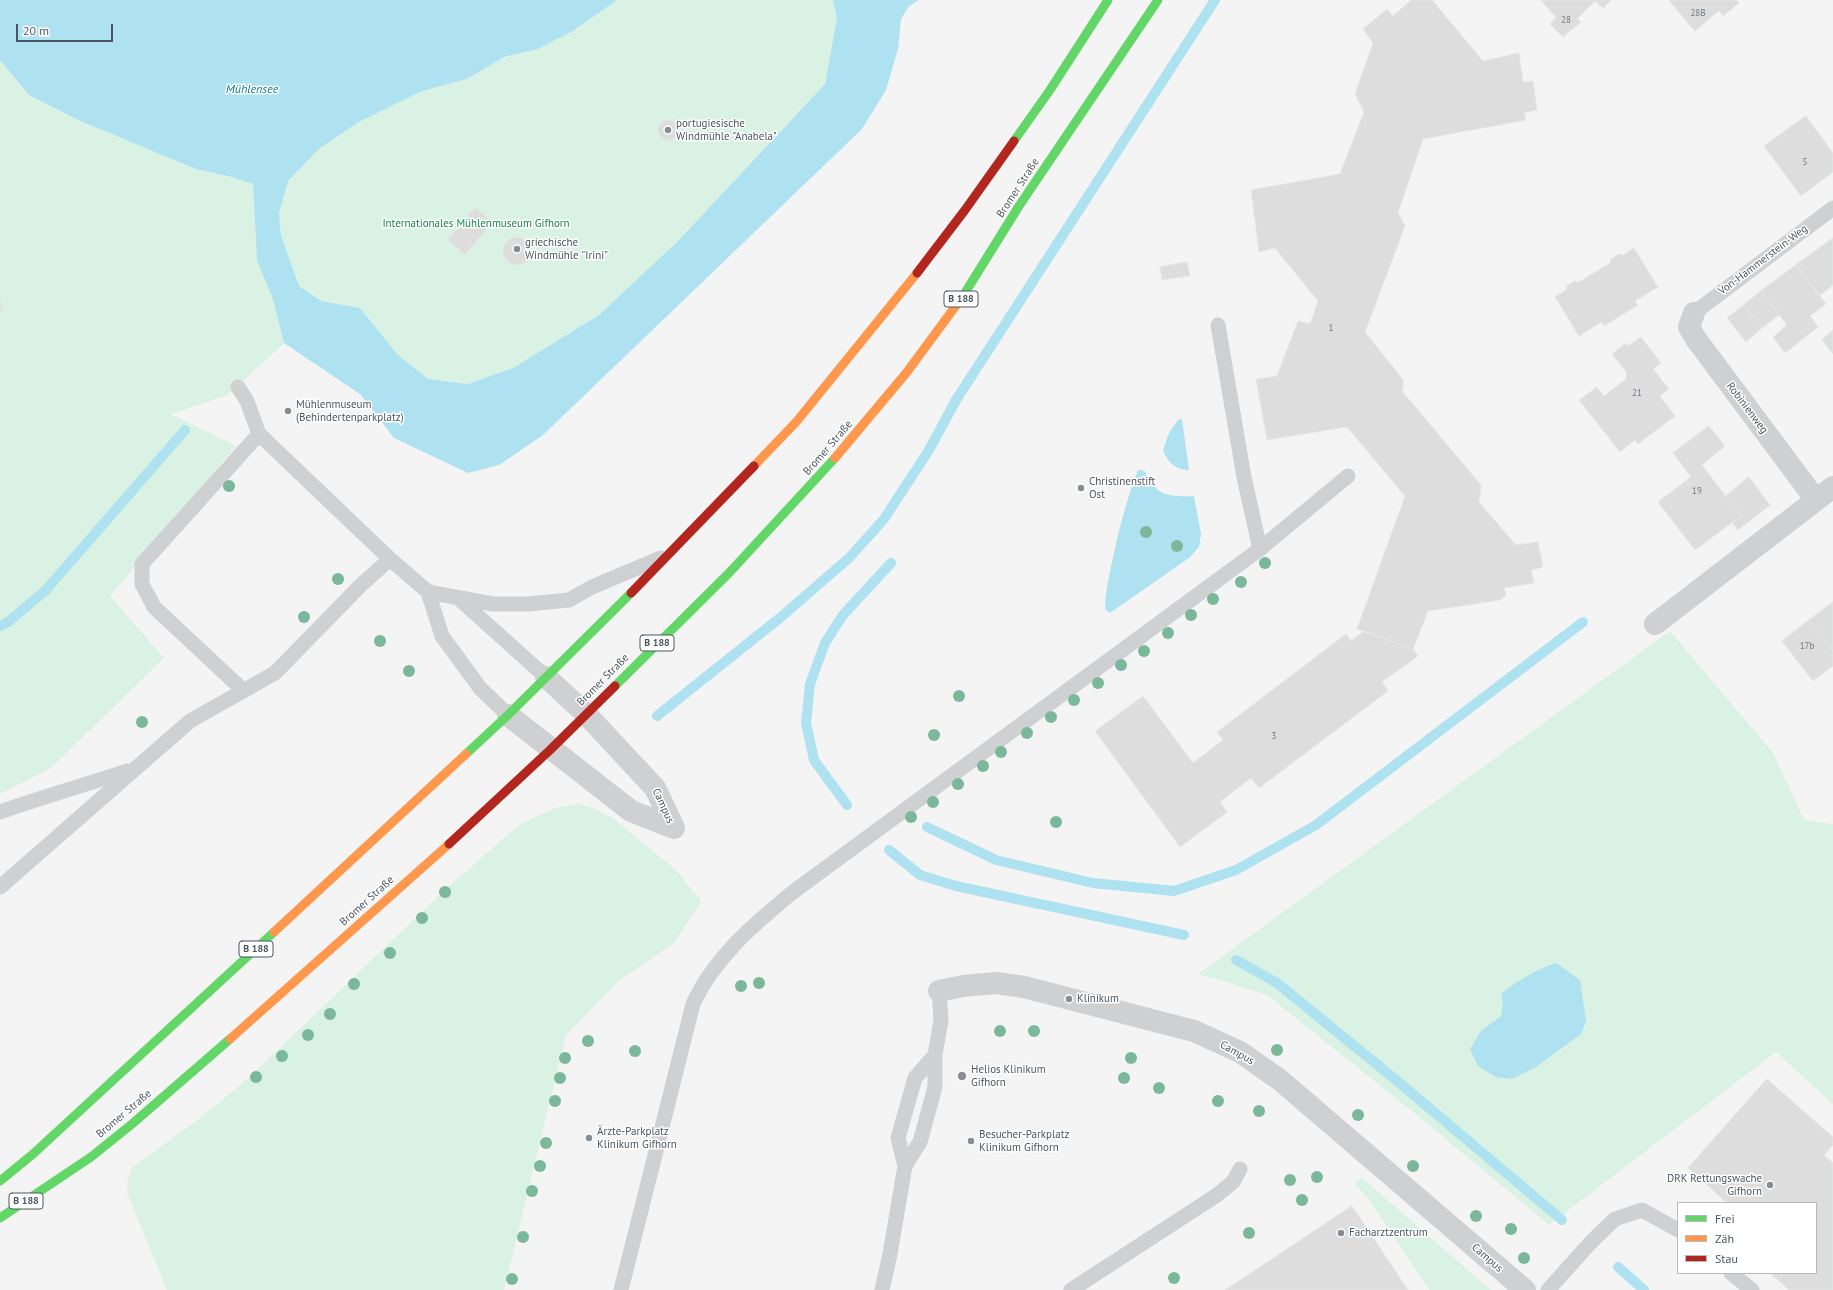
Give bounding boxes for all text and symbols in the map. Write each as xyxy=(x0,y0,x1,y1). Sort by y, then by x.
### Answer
house number: 28B xyxy=(1690,8,1706,18)
house number: 28 xyxy=(1561,15,1571,25)
scale bar xyxy=(18,16,115,42)
text: 20 m xyxy=(23,23,49,38)
water label: Mühlensee xyxy=(226,83,278,97)
place label: portugiesische Windmühle "Anabela" xyxy=(676,117,777,143)
marker: portugiesische Windmühle "Anabela" xyxy=(663,125,673,135)
street label: Bromer Straße xyxy=(994,156,1042,220)
house number: 5 xyxy=(1803,157,1807,167)
park label: Internationales Mühlenmuseum Gifhorn xyxy=(382,217,570,231)
street label: Von-Hammerstein-Weg xyxy=(1716,222,1810,298)
place label: griechische Windmühle "Irini" xyxy=(525,236,608,262)
marker: griechische Windmühle "Irini" xyxy=(512,244,522,254)
road number: B 188 xyxy=(944,291,978,307)
house number: 1 xyxy=(1329,323,1333,333)
street label: Robinienweg xyxy=(1723,380,1771,436)
house number: 21 xyxy=(1632,388,1642,398)
place label: Mühlenmuseum (Behindertenparkplatz) xyxy=(296,398,404,424)
marker: Mühlenmuseum (Behindertenparkplatz) xyxy=(283,406,293,416)
street label: Bromer Straße xyxy=(801,418,855,478)
place label: Christinenstift Ost xyxy=(1089,475,1155,501)
marker: Christinenstift Ost xyxy=(1076,483,1086,493)
house number: 19 xyxy=(1692,486,1702,496)
road number: B 188 xyxy=(640,635,674,651)
house number: 17b xyxy=(1800,641,1814,651)
street label: Bromer Straße xyxy=(574,651,632,709)
house number: 3 xyxy=(1272,731,1276,741)
street label: Campus xyxy=(649,786,677,826)
street label: Bromer Straße xyxy=(337,873,397,929)
road number: B 188 xyxy=(239,941,273,957)
place label: Klinikum xyxy=(1077,992,1119,1006)
marker: Klinikum xyxy=(1064,994,1074,1004)
street label: Campus xyxy=(1218,1038,1256,1068)
place label: Helios Klinikum Gifhorn xyxy=(971,1063,1046,1089)
marker: Helios Klinikum Gifhorn xyxy=(956,1070,968,1082)
street label: Bromer Straße xyxy=(94,1087,154,1141)
place label: Ärzte-Parkplatz Klinikum Gifhorn xyxy=(597,1125,677,1151)
place label: Besucher-Parkplatz Klinikum Gifhorn xyxy=(979,1128,1069,1154)
marker: Ärzte-Parkplatz Klinikum Gifhorn xyxy=(584,1133,594,1143)
marker: Besucher-Parkplatz Klinikum Gifhorn xyxy=(966,1136,976,1146)
place label: DRK Rettungswache Gifhorn xyxy=(1667,1172,1762,1198)
marker: DRK Rettungswache Gifhorn xyxy=(1765,1180,1775,1190)
road number: B 188 xyxy=(9,1193,43,1209)
legend xyxy=(1677,1202,1817,1274)
text: Frei xyxy=(1715,1211,1735,1226)
place label: Facharztzentrum xyxy=(1349,1226,1428,1240)
marker: Facharztzentrum xyxy=(1336,1228,1346,1238)
text: Zäh xyxy=(1715,1231,1734,1246)
street label: Campus xyxy=(1469,1241,1505,1275)
text: Stau xyxy=(1715,1251,1738,1266)

